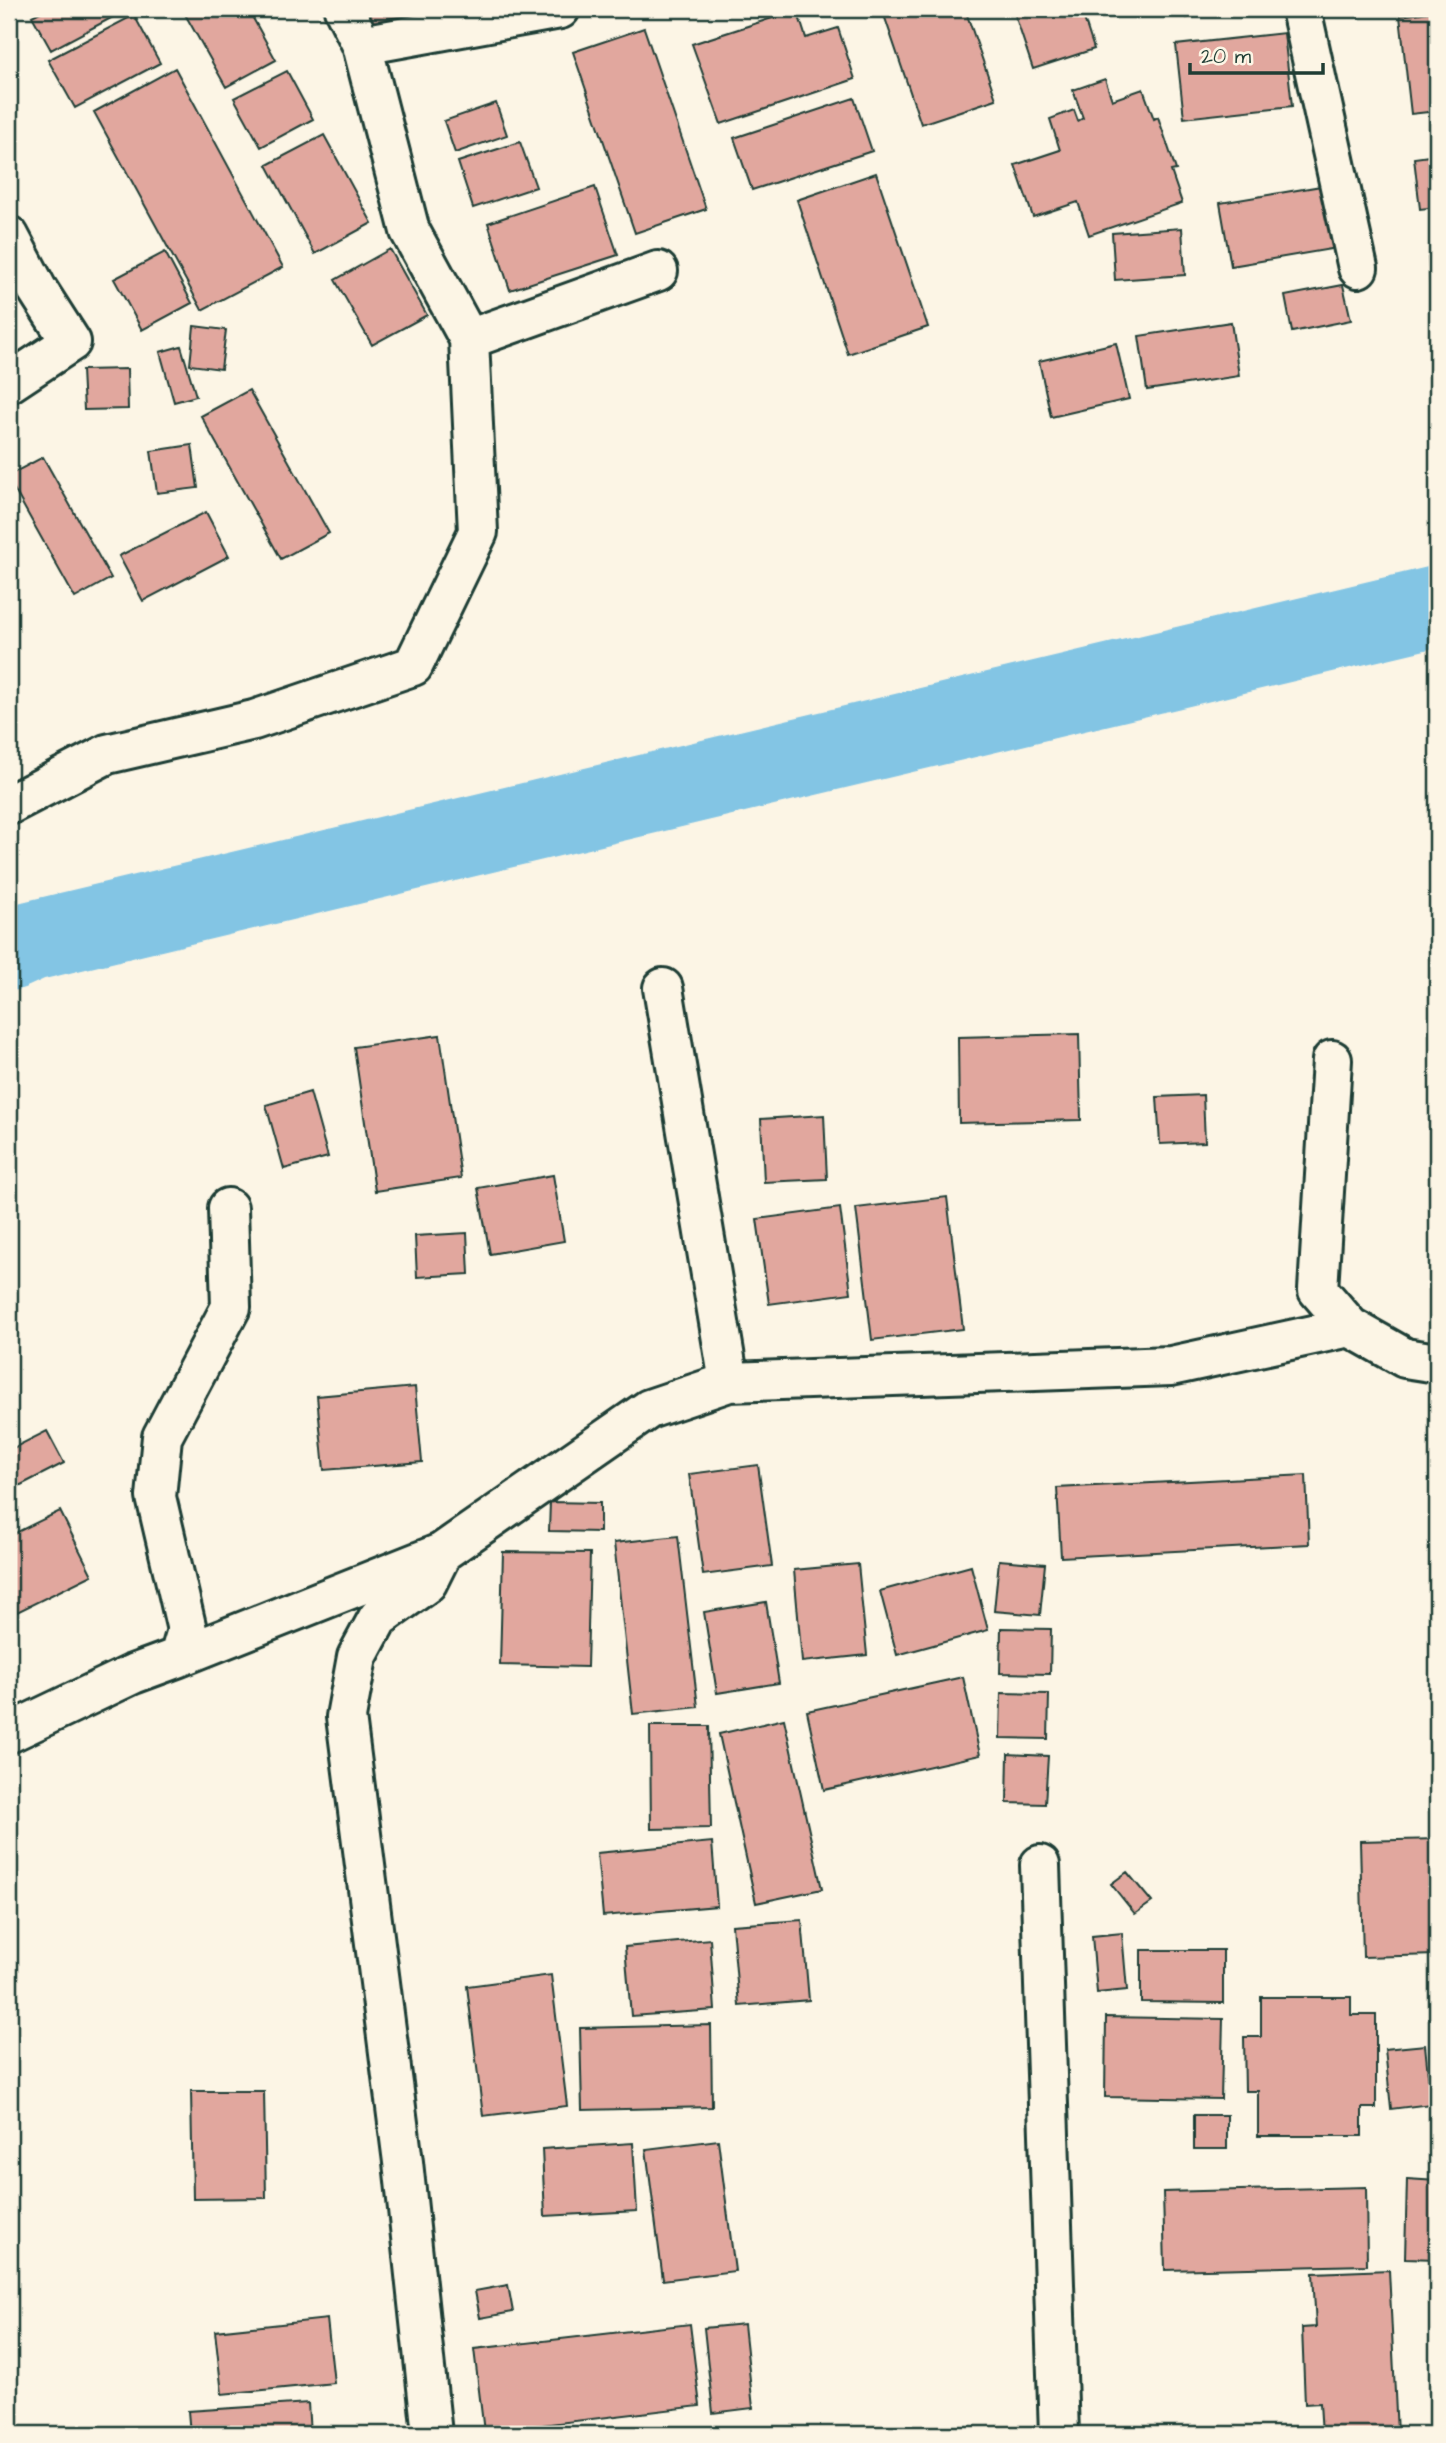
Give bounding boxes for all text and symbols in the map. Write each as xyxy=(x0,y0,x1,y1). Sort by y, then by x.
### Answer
scale bar xyxy=(1190,32,1324,76)
text: 20 m xyxy=(1201,42,1252,71)

